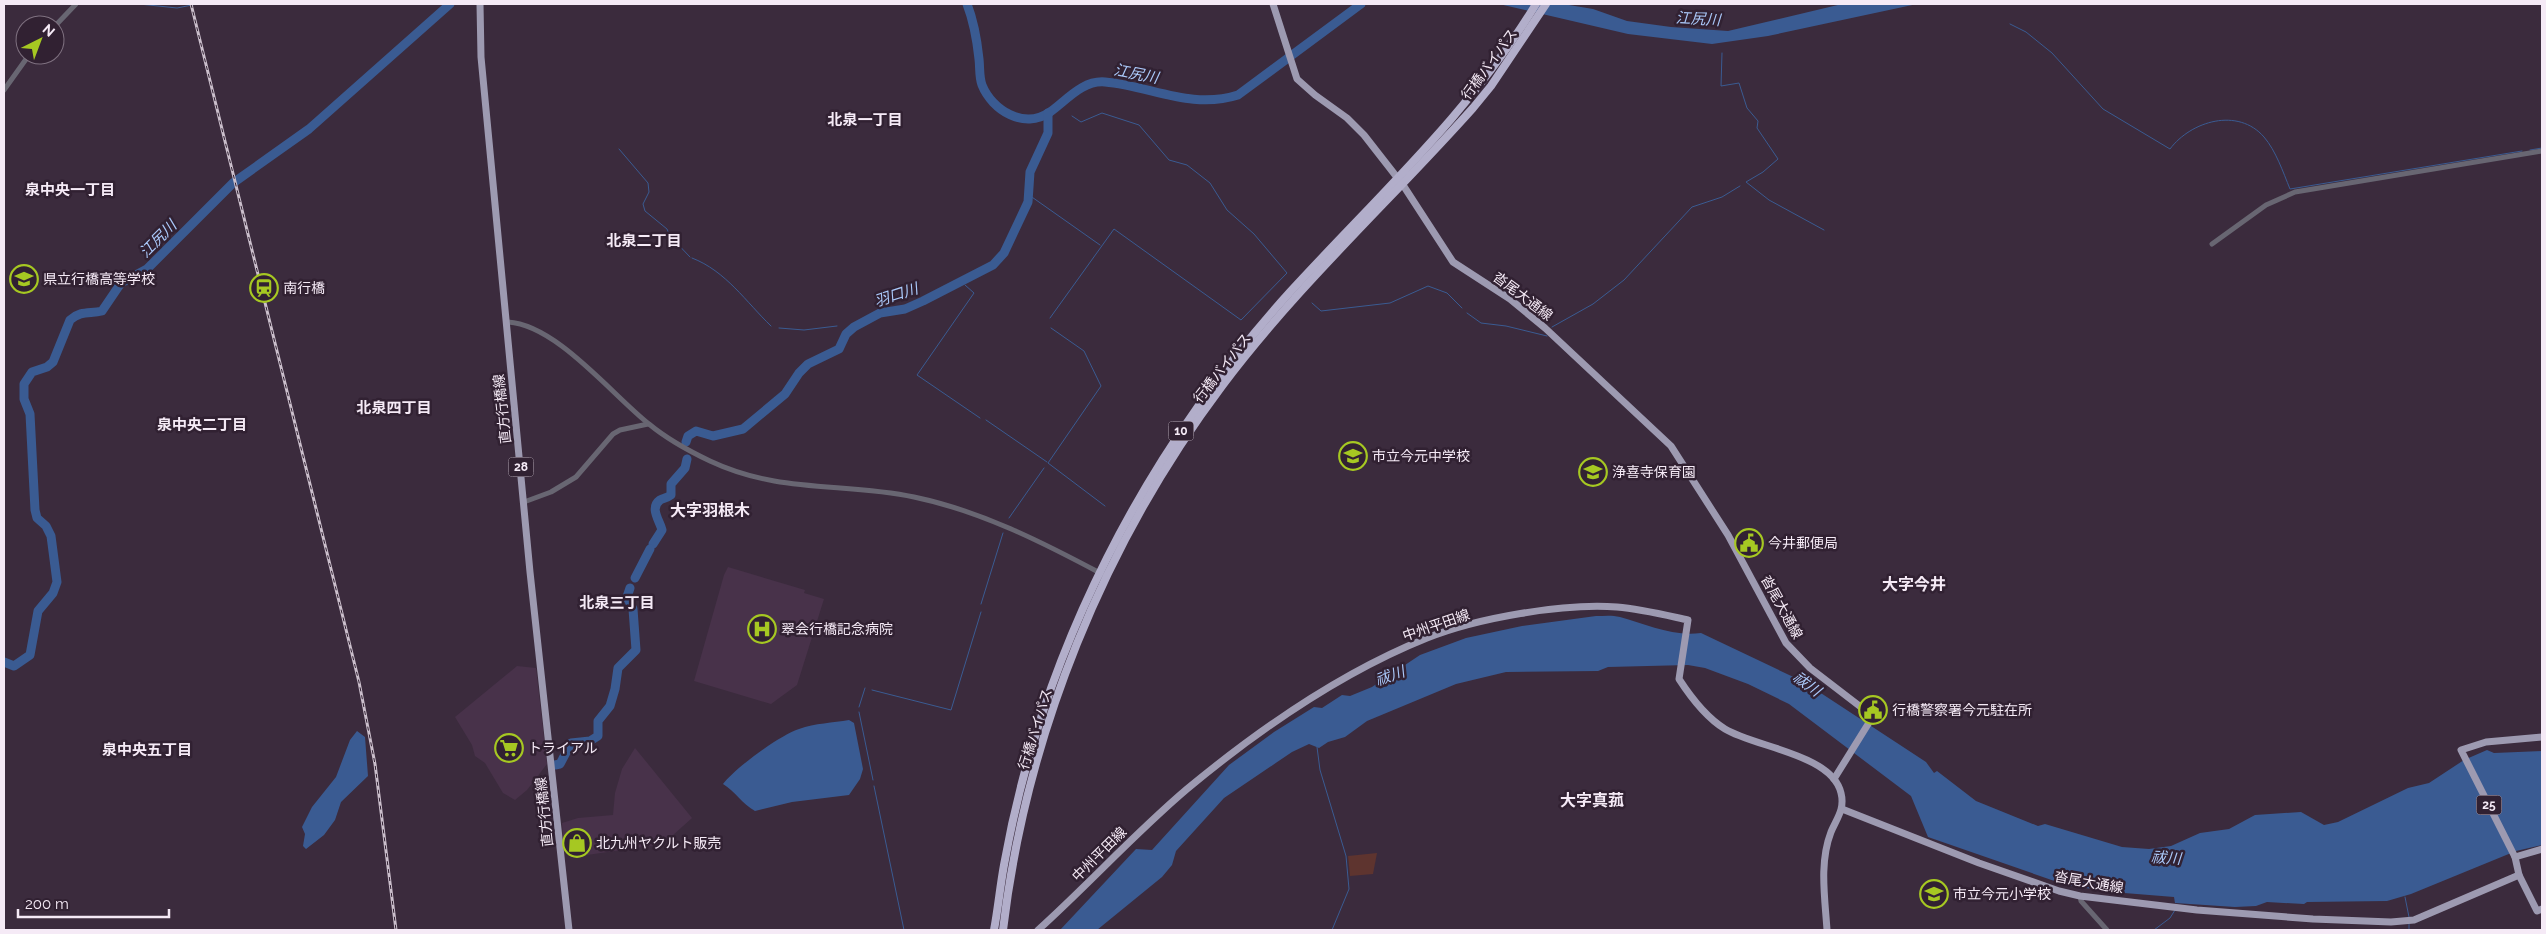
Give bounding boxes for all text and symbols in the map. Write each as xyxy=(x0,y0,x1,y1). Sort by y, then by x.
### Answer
water label: 江尻川 xyxy=(1675,9,1723,29)
north arrow xyxy=(15,15,65,65)
text: N xyxy=(39,21,58,40)
street label: 行橋バイパス xyxy=(1458,25,1520,103)
water label: 江尻川 xyxy=(1112,61,1162,88)
district label: 北泉一丁目 xyxy=(827,111,903,129)
district label: 泉中央一丁目 xyxy=(25,181,115,199)
water label: 江尻川 xyxy=(136,215,182,261)
district label: 北泉二丁目 xyxy=(606,232,682,250)
school or university icon: 県立行橋高等学校 xyxy=(9,264,39,294)
street label: 沓尾大通線 xyxy=(1490,269,1556,323)
place label: 県立行橋高等学校 xyxy=(43,271,155,287)
station icon: 南行橋 xyxy=(249,273,279,303)
water label: 羽口川 xyxy=(872,279,922,311)
place label: 南行橋 xyxy=(283,280,325,296)
street label: 行橋バイパス xyxy=(1190,330,1254,406)
street label: 直方行橋線 xyxy=(490,373,514,445)
district label: 北泉四丁目 xyxy=(356,399,432,417)
district label: 泉中央二丁目 xyxy=(157,416,247,434)
road number: 10 xyxy=(1168,422,1194,441)
school or university icon: 市立今元中学校 xyxy=(1338,441,1368,471)
place label: 市立今元中学校 xyxy=(1372,448,1470,464)
school or university icon: 浄喜寺保育園 xyxy=(1578,457,1608,487)
road number: 28 xyxy=(508,458,534,477)
place label: 浄喜寺保育園 xyxy=(1612,464,1696,480)
district label: 大字羽根木 xyxy=(670,501,750,520)
public building icon: 今井郵便局 xyxy=(1734,528,1764,558)
place label: 今井郵便局 xyxy=(1768,535,1838,551)
street label: 沓尾大通線 xyxy=(1758,573,1806,641)
district label: 大字今井 xyxy=(1882,575,1946,594)
district label: 北泉三丁目 xyxy=(579,594,655,612)
street label: 中州平田線 xyxy=(1400,606,1472,644)
hospital icon: 翠会行橋記念病院 xyxy=(747,614,777,644)
place label: 翠会行橋記念病院 xyxy=(781,621,893,637)
water label: 祓川 xyxy=(1373,662,1409,690)
water label: 祓川 xyxy=(1790,668,1826,701)
street label: 行橋バイパス xyxy=(1015,687,1055,771)
public building icon: 行橋警察署今元駐在所 xyxy=(1858,695,1888,725)
place label: 行橋警察署今元駐在所 xyxy=(1892,702,2032,718)
supermarket icon: トライアル xyxy=(494,733,524,763)
place label: トライアル xyxy=(528,740,598,756)
district label: 泉中央五丁目 xyxy=(102,741,192,759)
street label: 直方行橋線 xyxy=(532,776,556,848)
district label: 大字真菰 xyxy=(1560,791,1624,810)
road number: 25 xyxy=(2476,796,2502,814)
street label: 中州平田線 xyxy=(1069,824,1129,884)
shop icon: 北九州ヤクルト販売 xyxy=(562,828,592,858)
place label: 北九州ヤクルト販売 xyxy=(596,835,722,851)
water label: 祓川 xyxy=(2150,848,2184,868)
street label: 沓尾大通線 xyxy=(2053,868,2125,896)
school or university icon: 市立今元小学校 xyxy=(1919,879,1949,909)
scale bar xyxy=(18,886,169,918)
place label: 市立今元小学校 xyxy=(1953,886,2051,902)
text: 200 m xyxy=(25,895,69,913)

